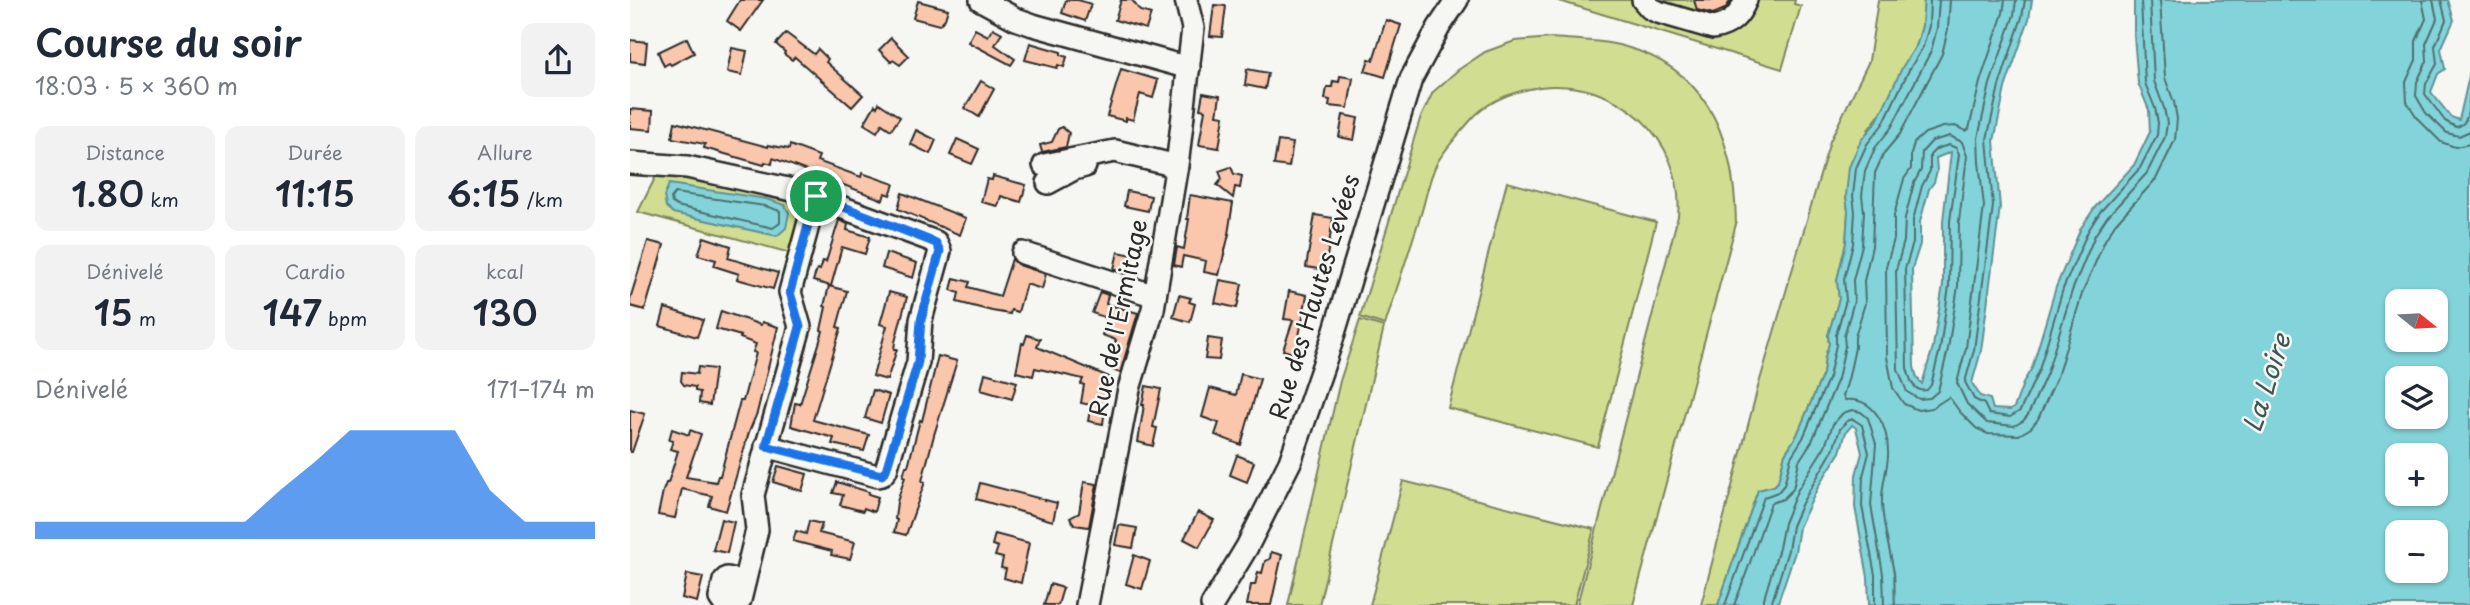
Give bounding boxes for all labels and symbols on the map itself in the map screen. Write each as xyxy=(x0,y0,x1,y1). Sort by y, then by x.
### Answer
pin xyxy=(786,166,846,226)
street label: Rue des Hautes Levées xyxy=(1259,169,1368,424)
street label: Rue de l'Ermitage xyxy=(1079,215,1156,420)
north arrow xyxy=(2385,289,2448,352)
water label: La Loire xyxy=(2231,327,2300,437)

